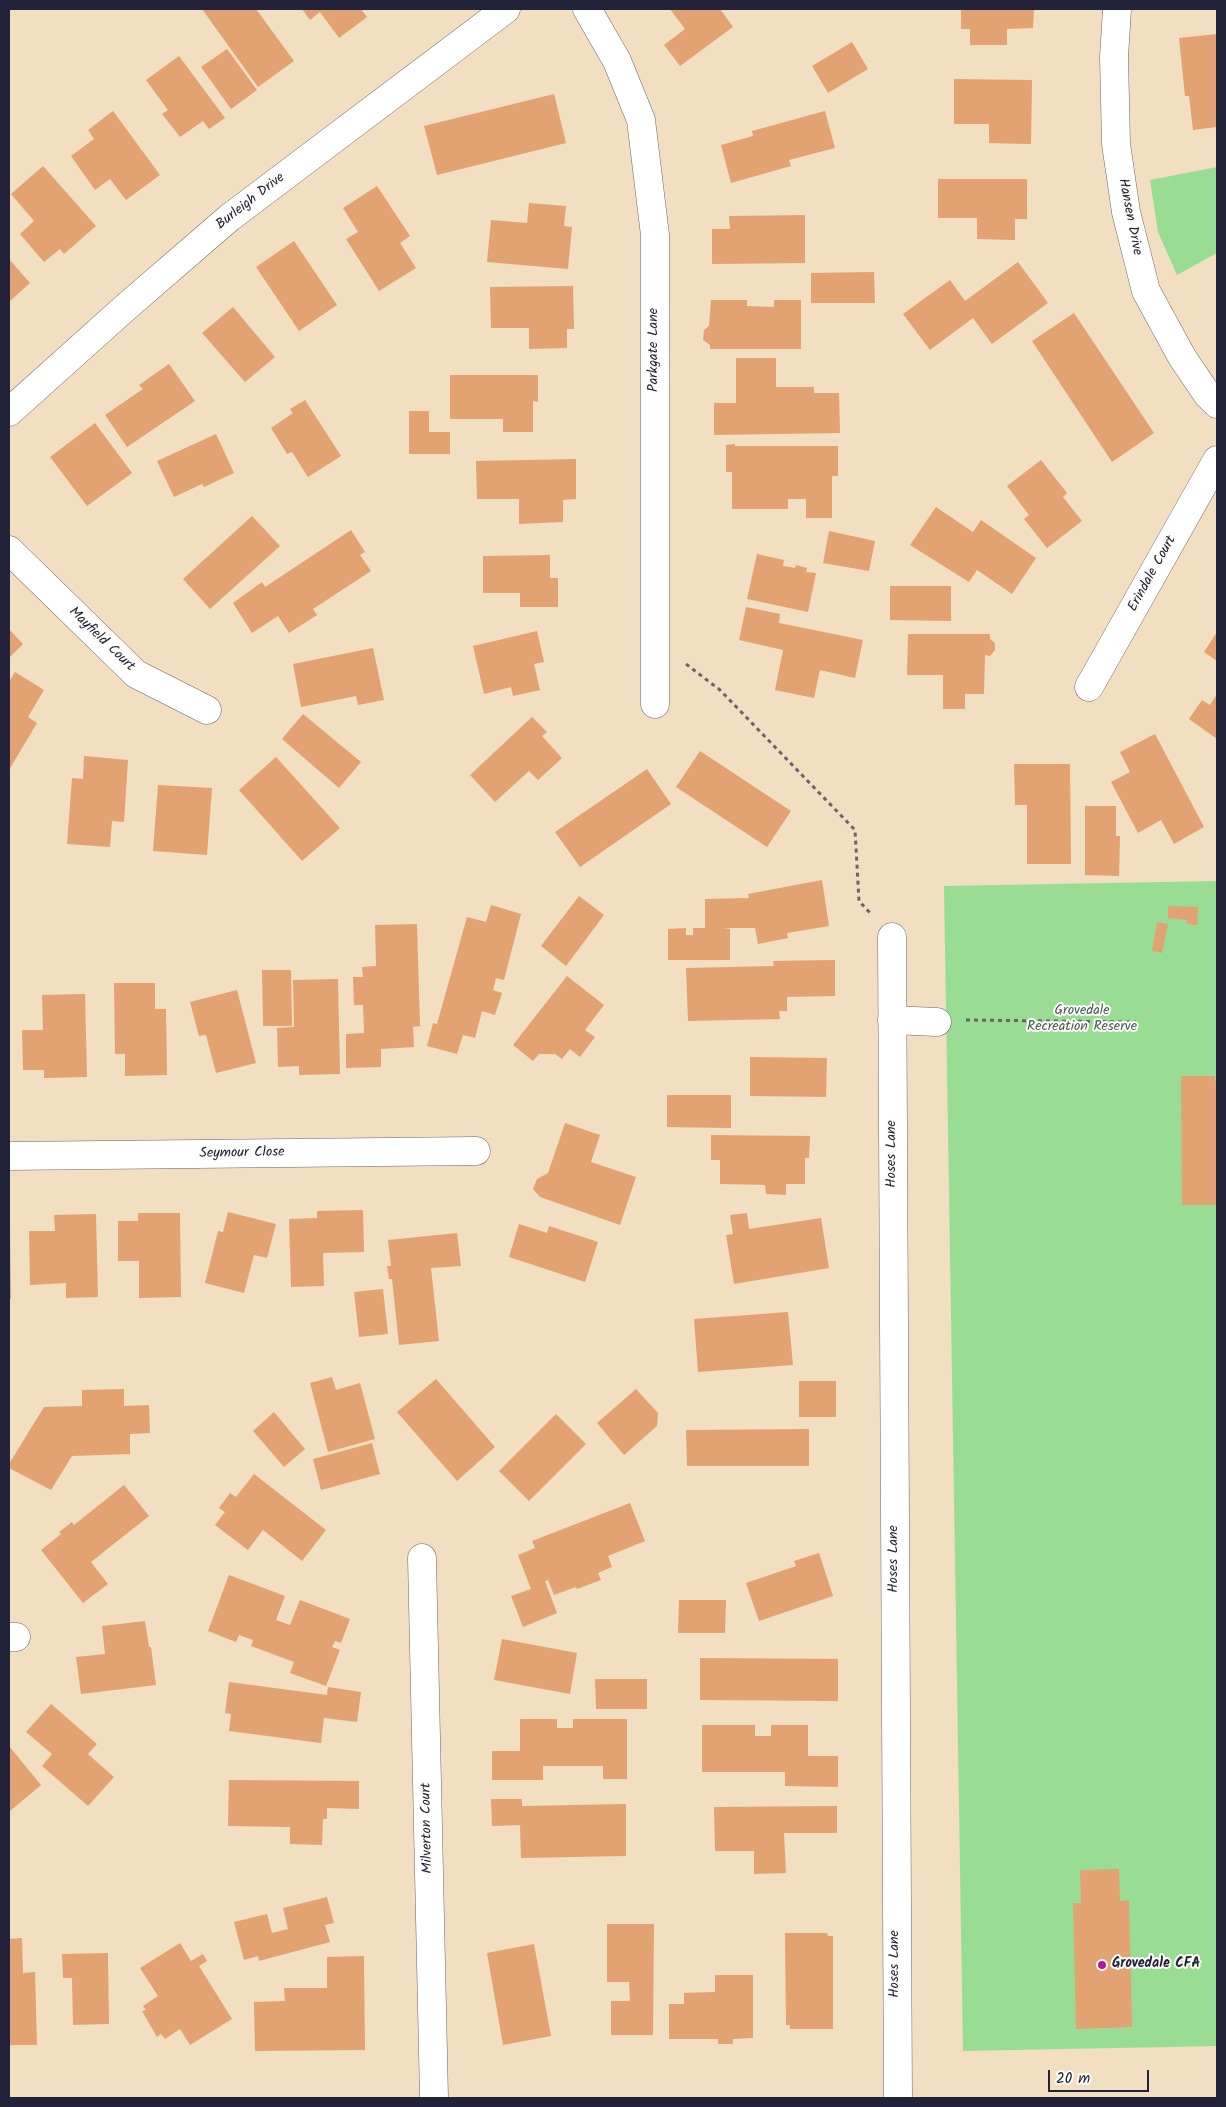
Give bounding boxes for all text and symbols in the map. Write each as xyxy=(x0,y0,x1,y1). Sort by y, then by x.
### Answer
street label: Burleigh Drive xyxy=(213,170,289,234)
street label: Hansen Drive xyxy=(1113,177,1145,257)
street label: Parkgate Lane xyxy=(647,308,663,392)
street label: Erindale Court xyxy=(1125,533,1181,615)
street label: Mayfield Court xyxy=(64,604,138,676)
park label: Grovedale Recreation Reserve xyxy=(1027,1004,1137,1036)
street label: Hoses Lane xyxy=(885,1120,901,1188)
street label: Seymour Close xyxy=(199,1145,285,1163)
street label: Hoses Lane xyxy=(887,1525,903,1593)
street label: Milverton Court xyxy=(419,1782,437,1874)
street label: Hoses Lane xyxy=(888,1930,904,1998)
place label: Grovedale CFA xyxy=(1112,1957,1200,1973)
marker: Grovedale CFA xyxy=(1096,1959,1108,1971)
scale bar xyxy=(1051,2060,1152,2092)
text: 20 m xyxy=(1056,2067,1090,2091)

